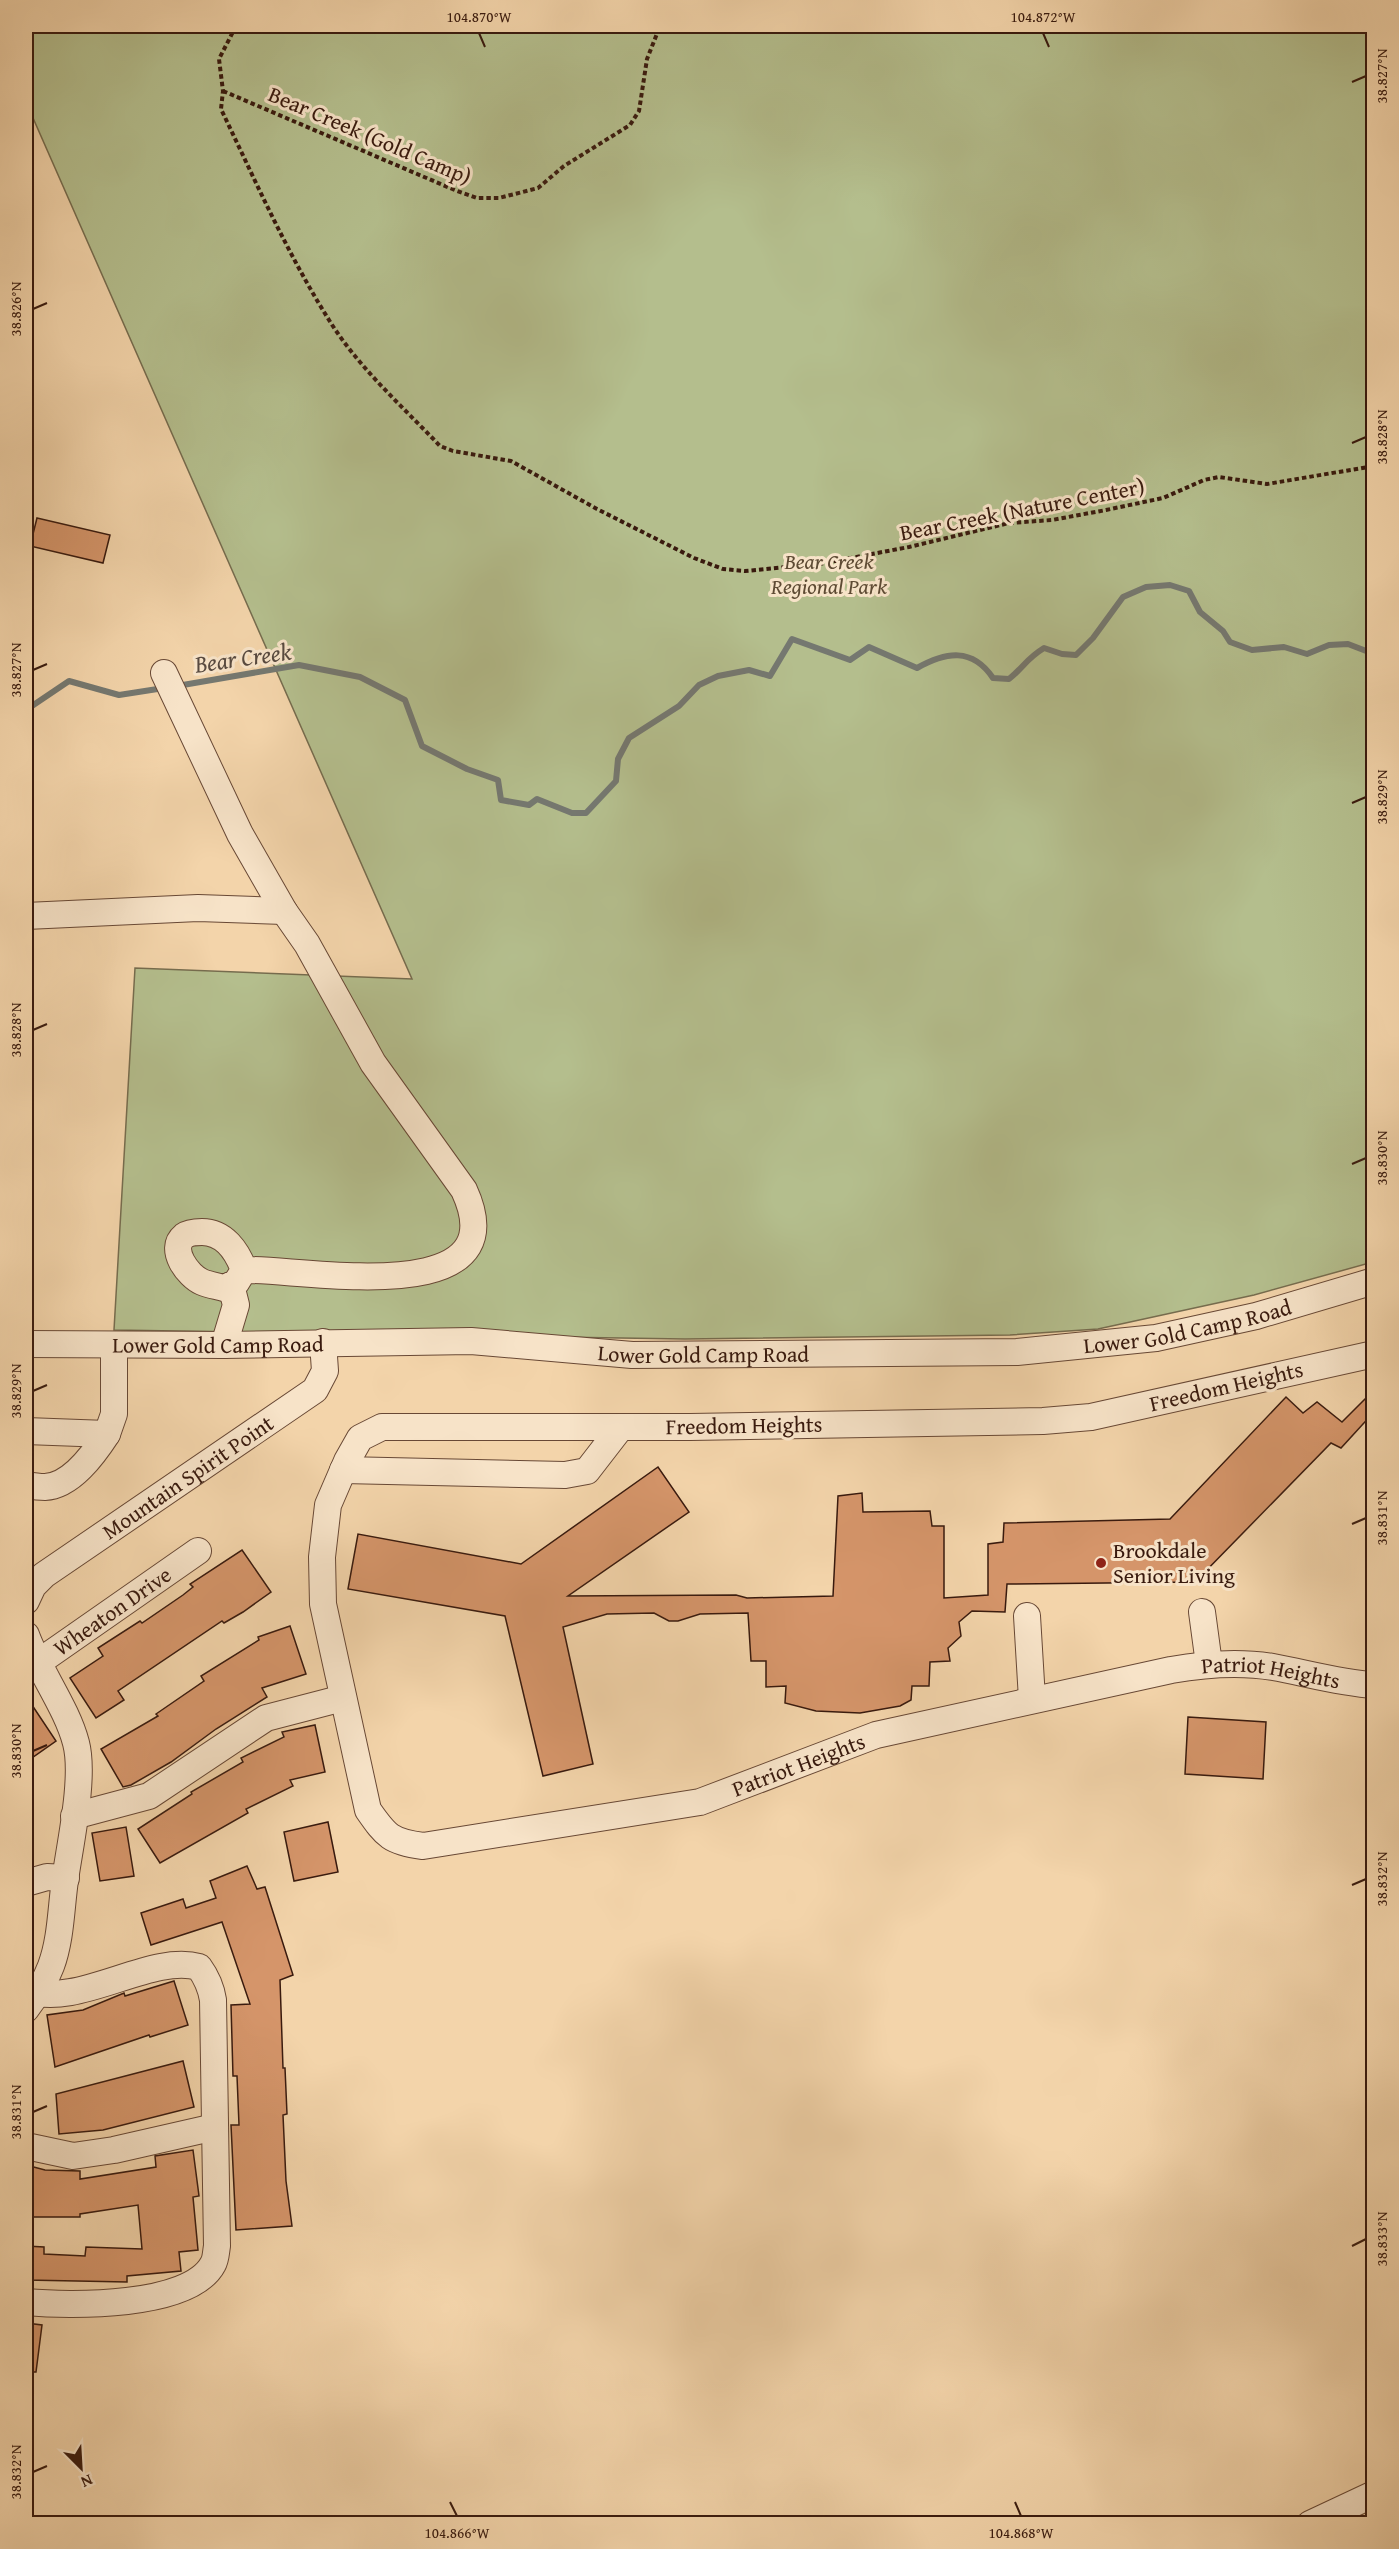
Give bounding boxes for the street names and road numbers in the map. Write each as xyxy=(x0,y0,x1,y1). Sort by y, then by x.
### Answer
street label: Bear Creek (Gold Camp) xyxy=(264,78,476,192)
street label: Bear Creek (Nature Center) xyxy=(897,470,1147,548)
street label: Lower Gold Camp Road xyxy=(1082,1290,1295,1361)
street label: Lower Gold Camp Road xyxy=(112,1327,324,1361)
street label: Lower Gold Camp Road xyxy=(596,1336,809,1371)
street label: Freedom Heights xyxy=(1146,1353,1306,1419)
street label: Mountain Spirit Point xyxy=(95,1407,280,1547)
street label: Freedom Heights xyxy=(665,1408,823,1442)
street label: Wheaton Drive xyxy=(47,1558,178,1663)
street label: Patriot Heights xyxy=(1200,1648,1343,1696)
street label: Patriot Heights xyxy=(727,1725,869,1804)

